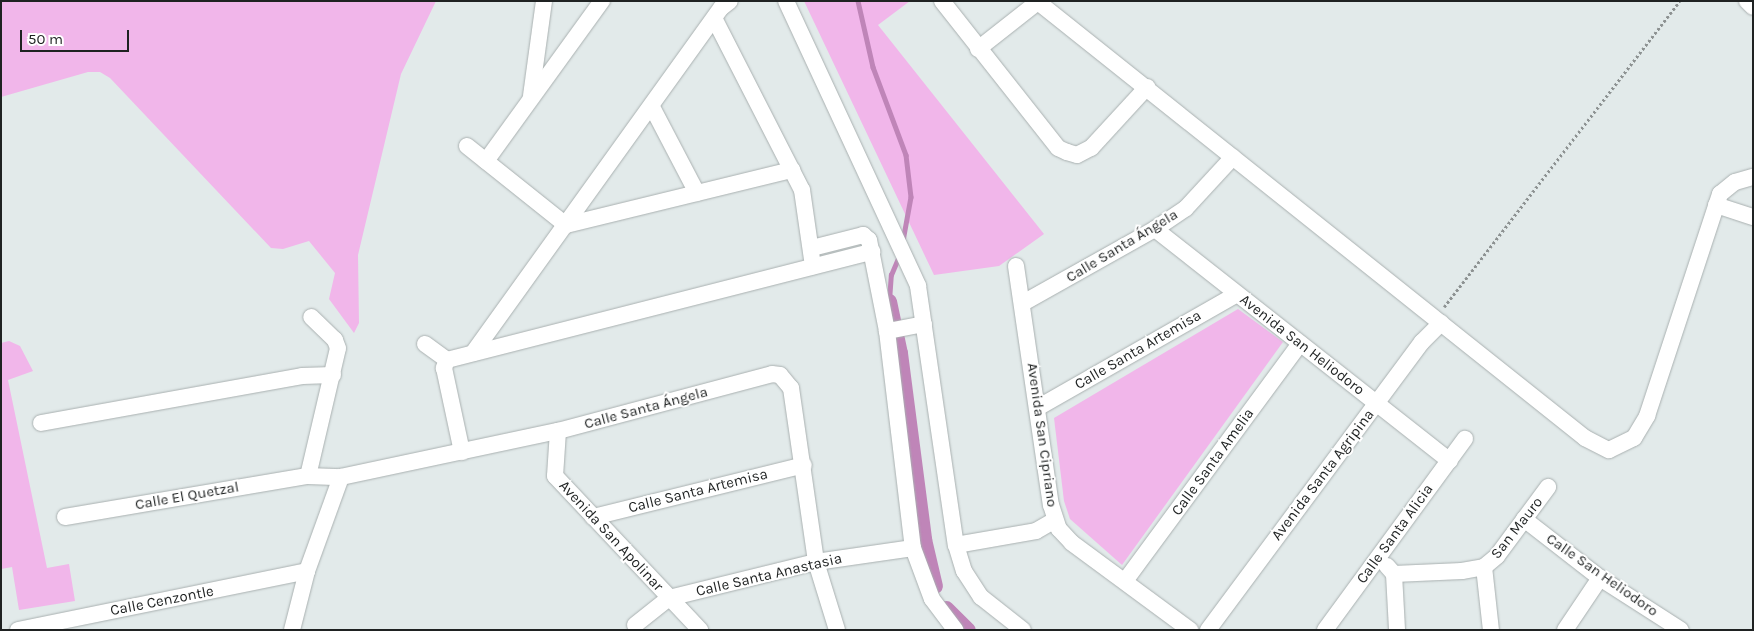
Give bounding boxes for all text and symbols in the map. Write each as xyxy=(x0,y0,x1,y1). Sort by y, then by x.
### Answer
scale bar xyxy=(22,20,131,52)
text: 50 m xyxy=(28,30,63,48)
street label: Calle Santa Ángela xyxy=(1063,206,1181,286)
street label: Avenida San Heliodoro xyxy=(1236,291,1368,399)
street label: Calle Santa Artemisa xyxy=(1072,306,1204,394)
street label: Avenida San Cipriano xyxy=(1023,362,1061,508)
street label: Calle Santa Ángela xyxy=(582,383,710,433)
street label: Calle Santa Amelia xyxy=(1168,405,1258,519)
street label: Avenida Santa Agripina xyxy=(1268,406,1378,544)
street label: Calle Santa Artemisa xyxy=(626,465,770,517)
street label: Avenida San Apolinar xyxy=(555,477,667,595)
street label: Calle El Quetzal xyxy=(134,478,240,514)
street label: Calle Santa Alicia xyxy=(1353,481,1437,587)
street label: San Mauro xyxy=(1487,493,1547,563)
street label: Calle San Heliodoro xyxy=(1543,530,1661,620)
street label: Calle Santa Anastasia xyxy=(694,549,844,601)
street label: Calle Cenzontle xyxy=(109,582,215,620)

